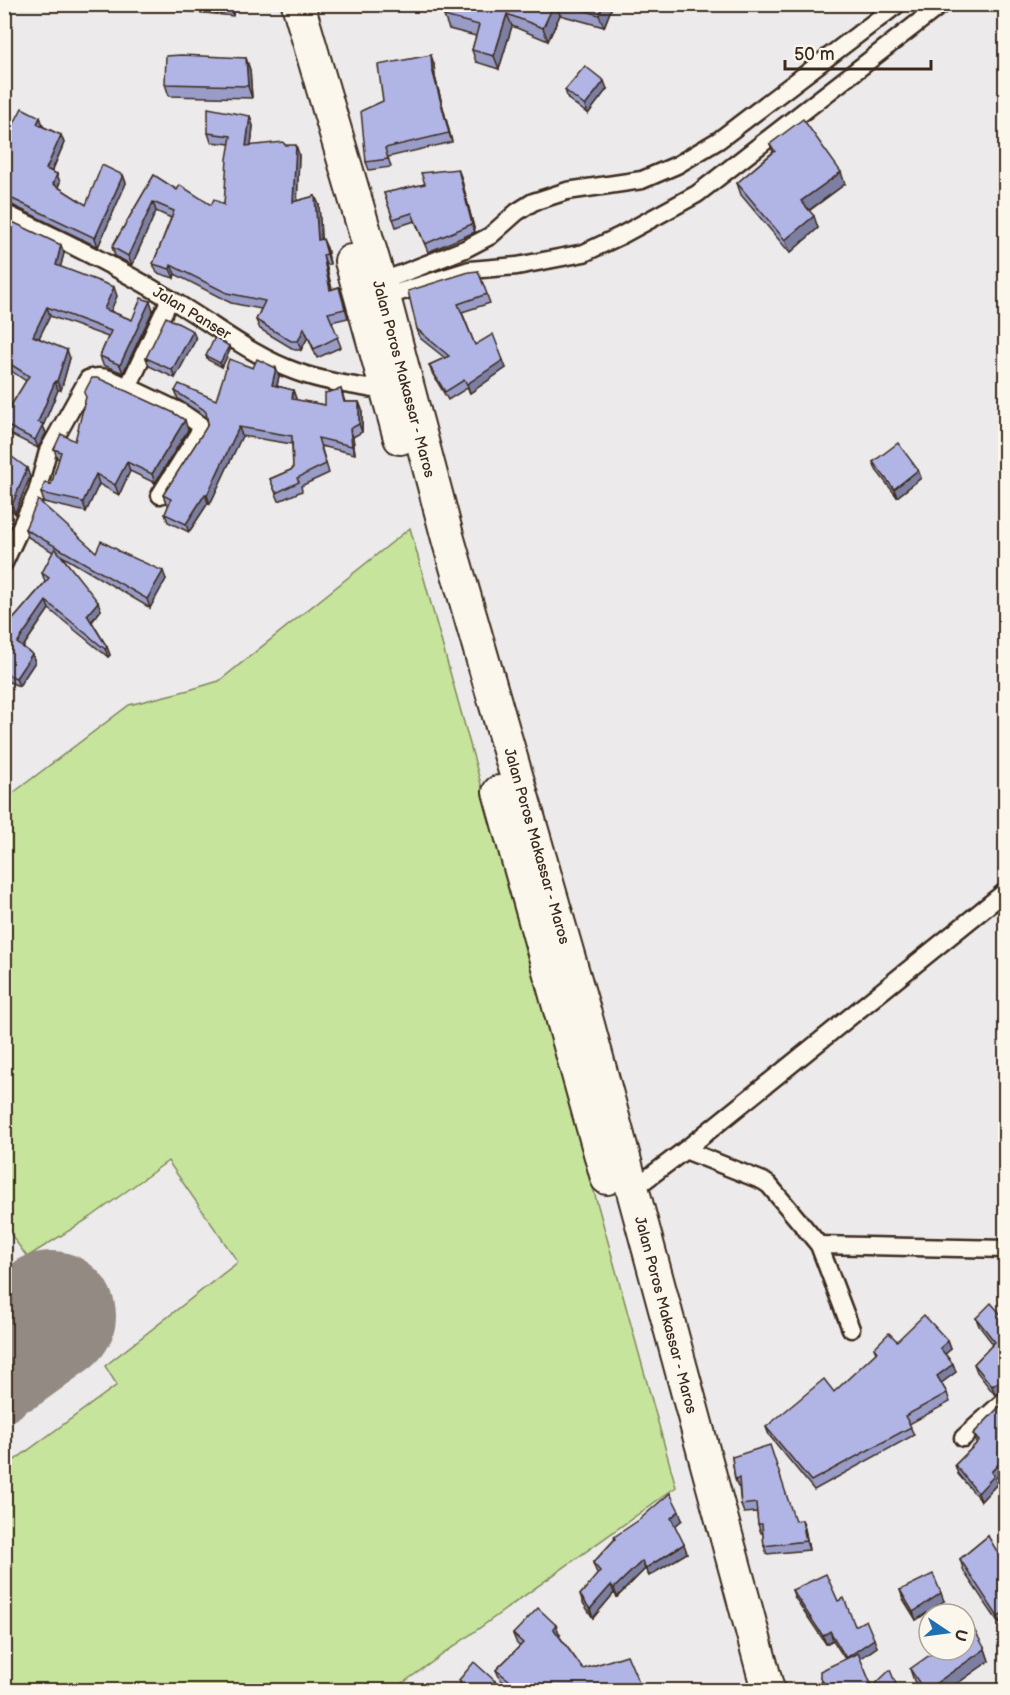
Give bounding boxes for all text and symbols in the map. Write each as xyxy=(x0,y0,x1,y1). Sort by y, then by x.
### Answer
scale bar xyxy=(785,33,930,71)
text: 50 m xyxy=(794,44,835,65)
street label: Jalan Poros Makassar - Maros xyxy=(368,278,439,480)
street label: Jalan Panser xyxy=(149,283,235,344)
street label: Jalan Poros Makassar - Maros xyxy=(499,746,574,947)
street label: Jalan Poros Makassar - Maros xyxy=(630,1214,701,1416)
north arrow xyxy=(917,1602,977,1662)
text: U xyxy=(950,1627,971,1643)

